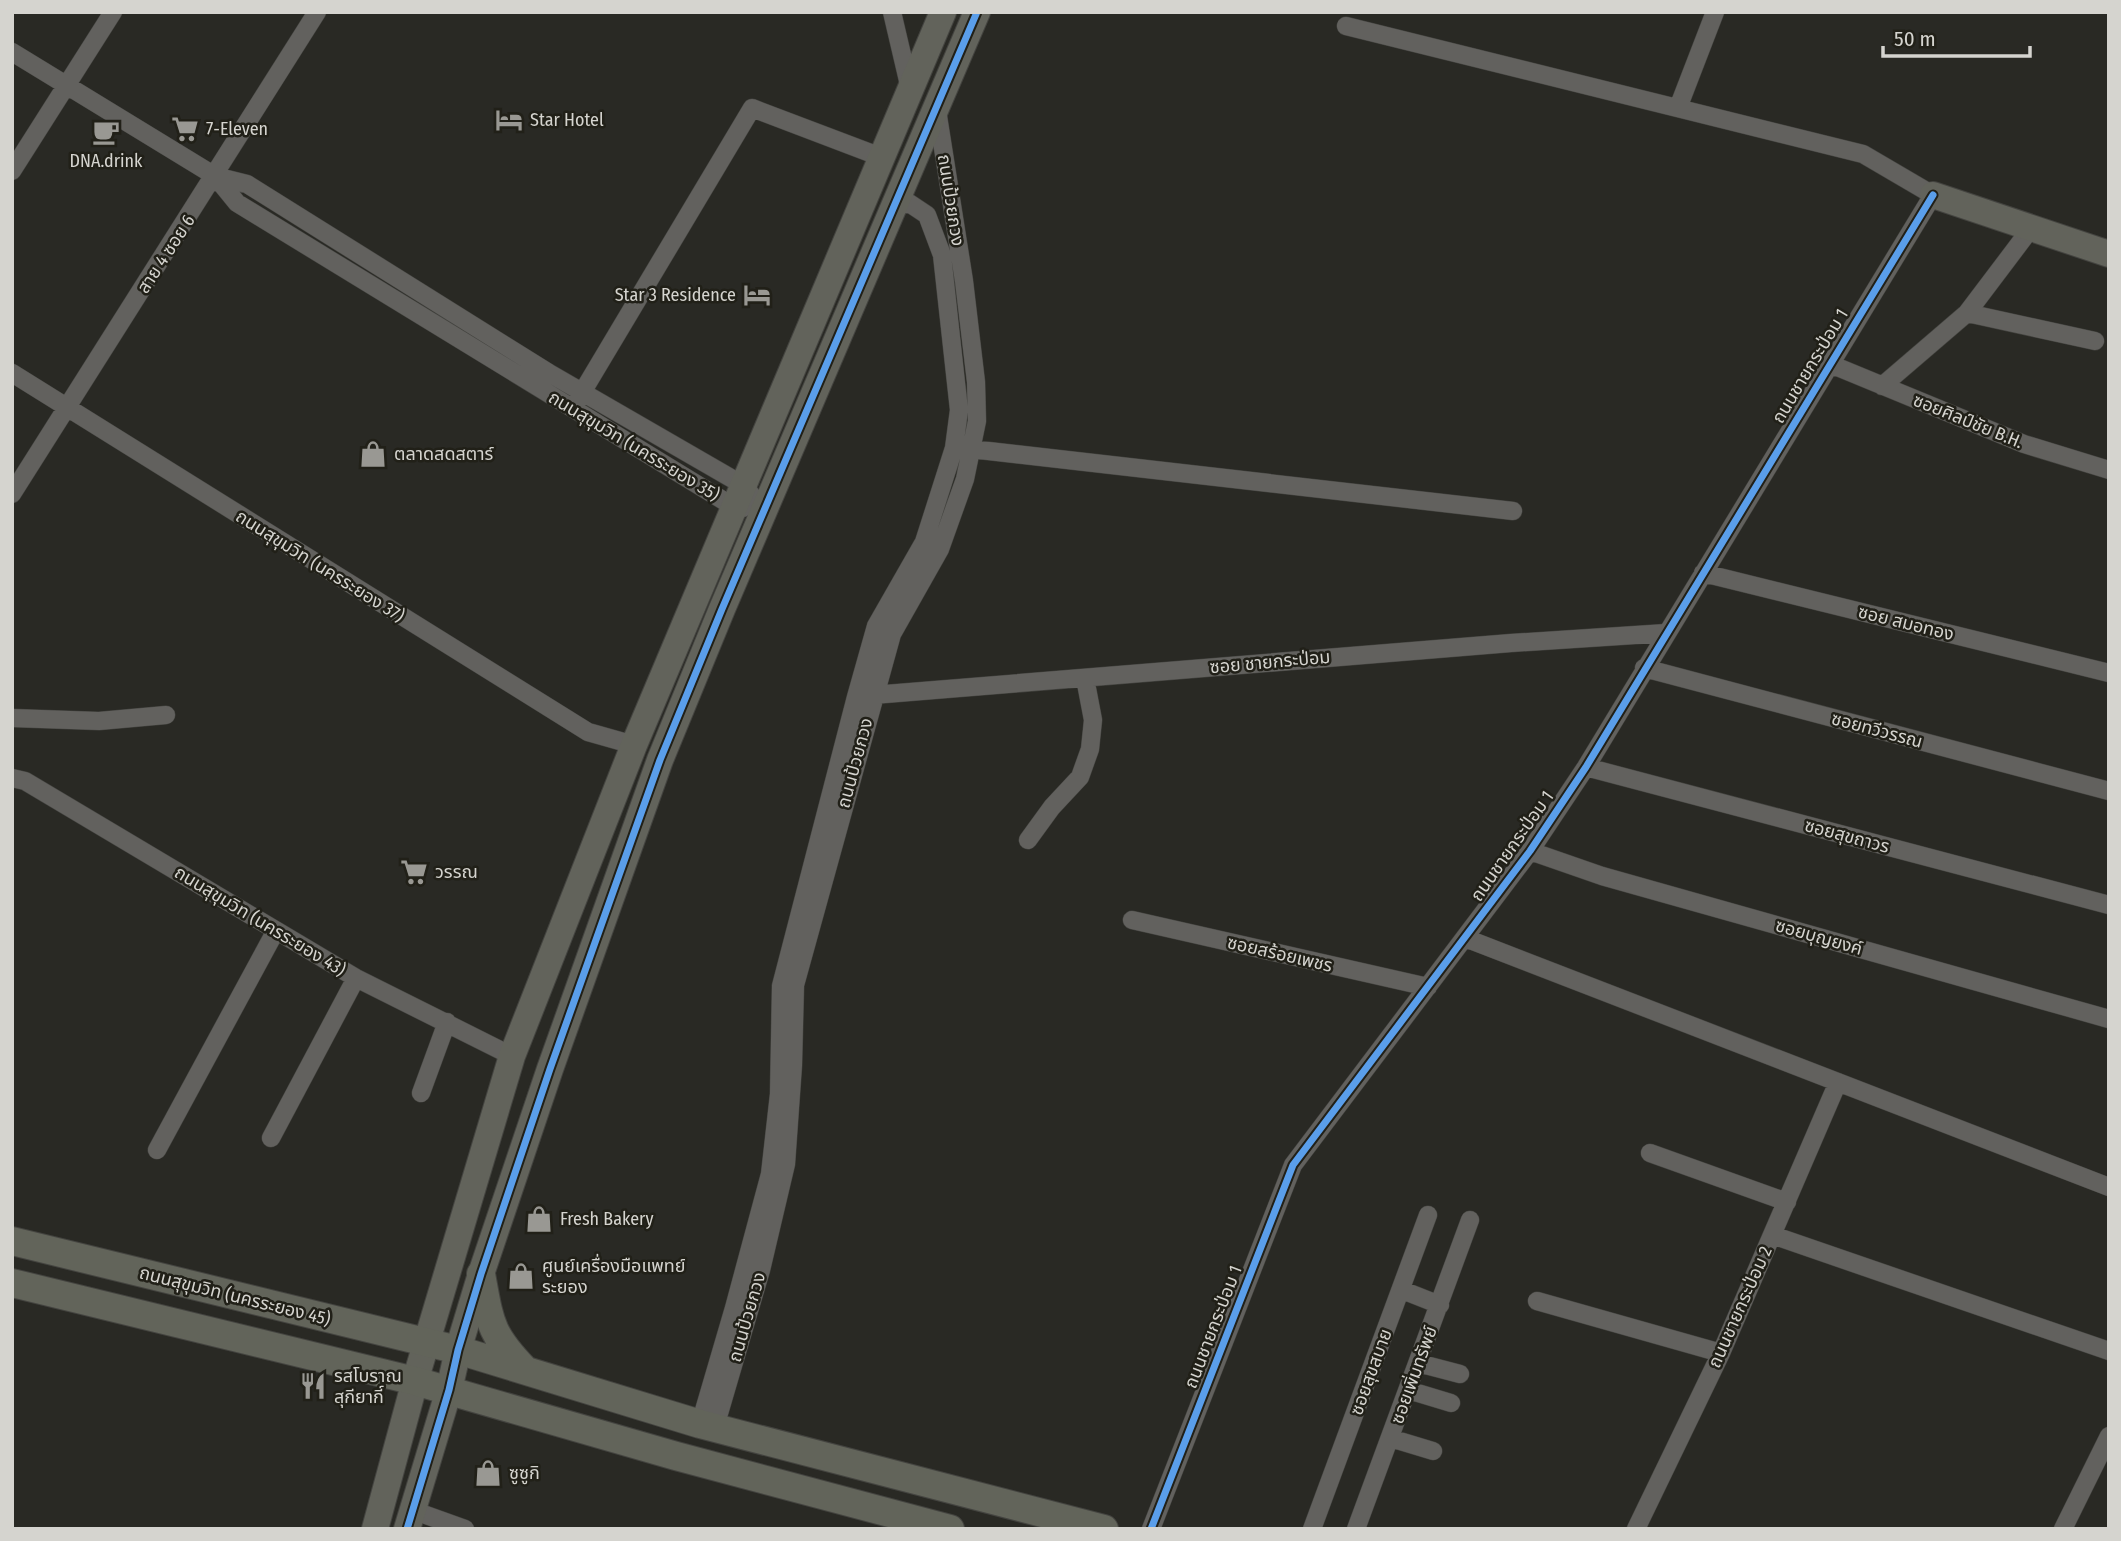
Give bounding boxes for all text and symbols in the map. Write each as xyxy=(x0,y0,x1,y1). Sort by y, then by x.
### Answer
scale bar xyxy=(1883,14,2030,58)
text: 50 m xyxy=(1894,26,1936,52)
hotel icon: Star Hotel xyxy=(494,105,524,135)
place label: Star Hotel xyxy=(530,109,604,131)
supermarket icon: 7-Eleven xyxy=(170,114,200,144)
cafe icon: DNA.drink xyxy=(91,117,121,147)
place label: 7-Eleven xyxy=(206,118,268,140)
place label: DNA.drink xyxy=(70,150,143,172)
street label: ถนนป้วยกวง xyxy=(933,153,969,247)
street label: สาย 4 ซอย 6 xyxy=(132,210,200,298)
hotel icon: Star 3 Residence xyxy=(742,280,772,310)
place label: Star 3 Residence xyxy=(615,284,736,306)
street label: ถนนชายกระป่อม 1 xyxy=(1767,305,1853,427)
street label: ถนนสุขุมวิท (นครระยอง 35) xyxy=(544,386,724,506)
street label: ซอยศิลป์ชัย B.H. xyxy=(1910,389,2026,453)
shop icon: ตลาดสดสตาร์ xyxy=(358,439,388,469)
place label: ตลาดสดสตาร์ xyxy=(394,443,494,465)
street label: ถนนสุขุมวิท (นครระยอง 37) xyxy=(232,505,408,627)
street label: ซอย สมอทอง xyxy=(1856,600,1956,646)
street label: ซอย ชายกระป่อม xyxy=(1209,646,1331,678)
street label: ซอยทวีวรรณ xyxy=(1829,707,1925,753)
street label: ถนนป้วยกวง xyxy=(832,715,878,811)
street label: ถนนชายกระป่อม 1 xyxy=(1466,786,1558,906)
street label: ซอยสุขถาวร xyxy=(1802,814,1892,858)
supermarket icon: วรรณ xyxy=(399,857,429,887)
street label: ถนนสุขุมวิท (นครระยอง 43) xyxy=(170,861,350,981)
place label: วรรณ xyxy=(435,861,478,883)
street label: ซอยบุญยงค์ xyxy=(1773,914,1865,960)
street label: ซอยสร้อยเพชร xyxy=(1225,931,1335,977)
shop icon: Fresh Bakery xyxy=(524,1204,554,1234)
place label: Fresh Bakery xyxy=(560,1208,653,1230)
street label: ถนนชายกระป่อม 2 xyxy=(1703,1243,1777,1371)
place label: ศูนย์เครื่องมือแพทย์ ระยอง xyxy=(542,1253,686,1298)
shop icon: ศูนย์เครื่องมือแพทย์ ระยอง xyxy=(506,1261,536,1291)
street label: ถนนสุขุมวิท (นครระยอง 45) xyxy=(137,1262,333,1330)
street label: ถนนชายกระป่อม 1 xyxy=(1179,1262,1247,1392)
street label: ถนนป้วยกวง xyxy=(724,1269,770,1365)
street label: ซอยเพิ่มทรัพย์ xyxy=(1385,1323,1442,1427)
street label: ซอยสุขสบาย xyxy=(1345,1326,1397,1418)
place label: รสโบราณ สุกียากี์ xyxy=(334,1365,402,1408)
restaurant icon: รสโบราณ สุกียากี์ xyxy=(298,1371,328,1401)
shop icon: ซูซูกิ xyxy=(473,1458,503,1488)
place label: ซูซูกิ xyxy=(509,1462,540,1485)

